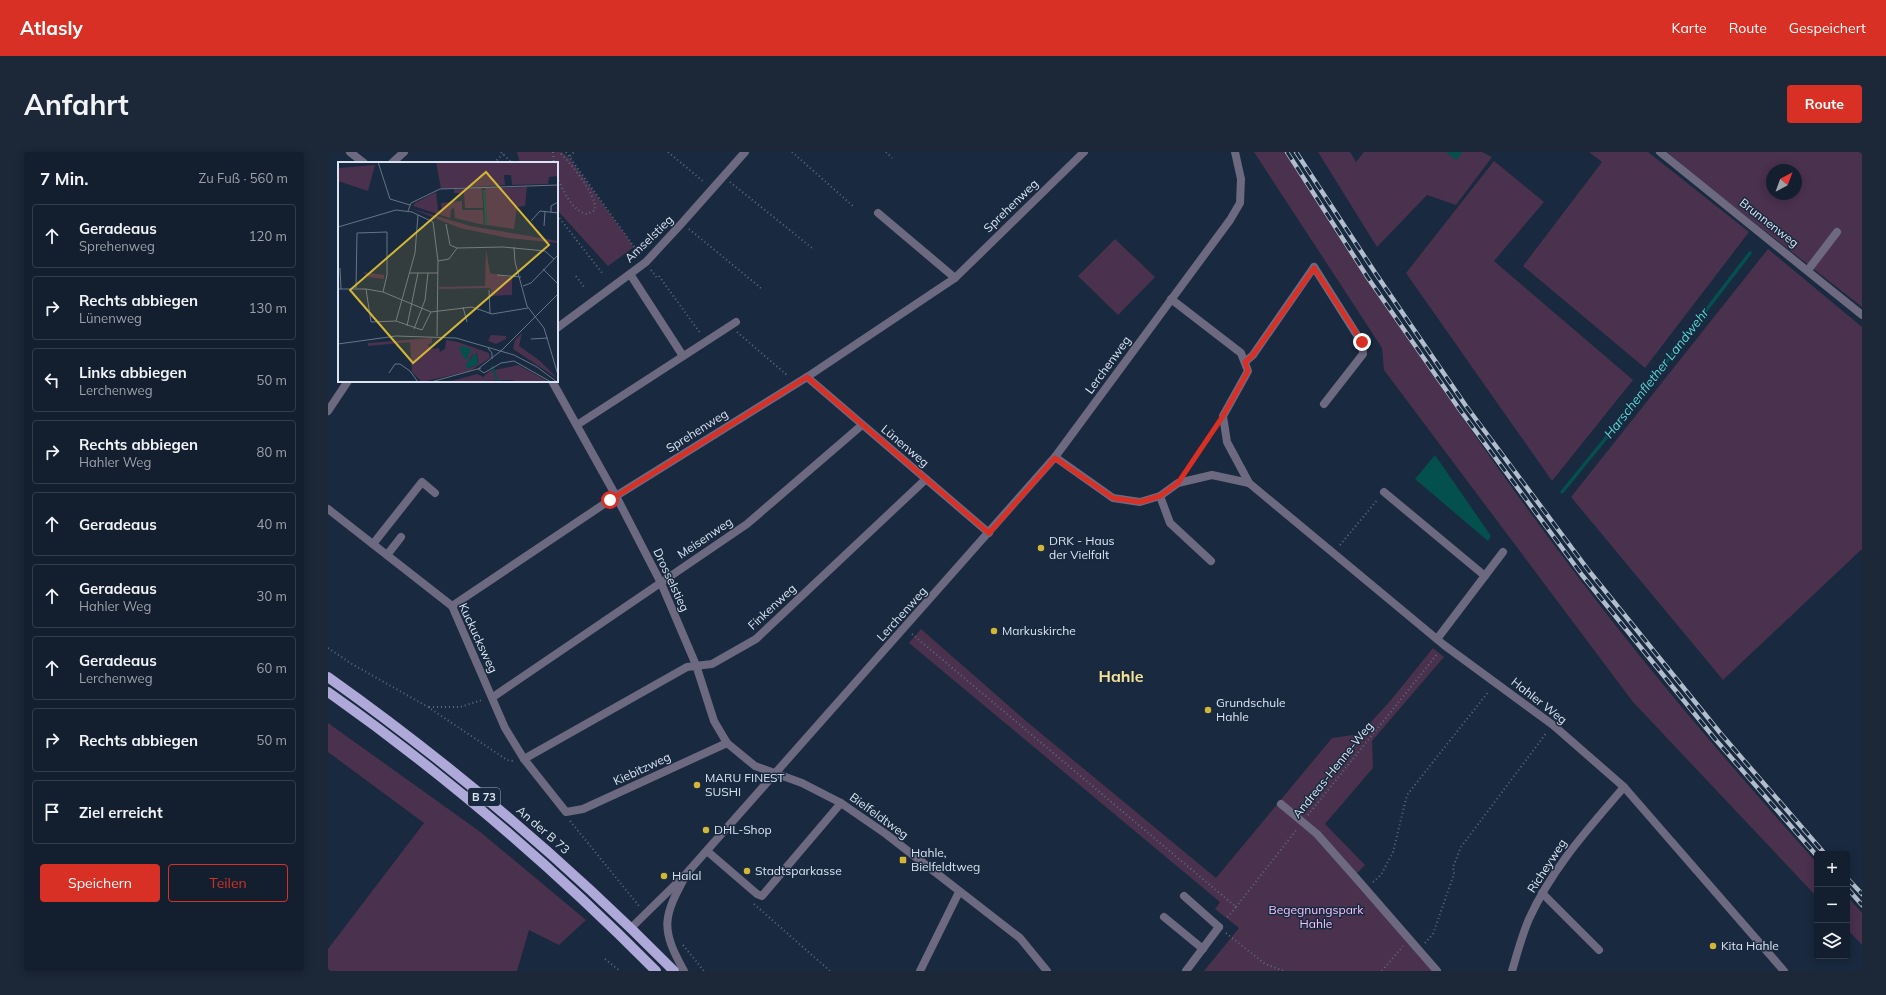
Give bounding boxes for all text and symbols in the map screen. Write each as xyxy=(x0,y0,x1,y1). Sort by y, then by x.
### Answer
text: Atlasly xyxy=(20,16,83,40)
text: Karte xyxy=(1672,19,1707,37)
text: Route xyxy=(1729,19,1767,37)
text: Gespeichert xyxy=(1789,19,1866,37)
button: Route xyxy=(1787,85,1862,123)
text: Anfahrt xyxy=(24,87,129,122)
inset map xyxy=(338,162,558,382)
north arrow xyxy=(1766,164,1802,200)
text: 7 Min. xyxy=(40,168,89,189)
text: Zu Fuß · 560 m xyxy=(199,170,288,186)
street label: Sprehenweg xyxy=(980,176,1041,235)
street label: Brunnenweg xyxy=(1737,195,1802,250)
street label: Amselstieg xyxy=(621,212,676,265)
text: Geradeaus xyxy=(79,219,157,238)
icon: ahead xyxy=(41,225,63,247)
text: 120 m xyxy=(249,228,287,244)
text: Sprehenweg xyxy=(79,238,155,254)
text: Rechts abbiegen xyxy=(79,291,198,310)
icon: right xyxy=(41,297,63,319)
text: 130 m xyxy=(249,300,287,316)
water label: Harschenflether Landwehr xyxy=(1600,304,1712,441)
text: Lünenweg xyxy=(79,310,142,326)
street label: Lerchenweg xyxy=(1082,333,1134,397)
route end xyxy=(1353,333,1371,351)
text: Links abbiegen xyxy=(79,363,187,382)
icon: left xyxy=(41,369,63,391)
text: 50 m xyxy=(257,372,287,388)
text: Lerchenweg xyxy=(79,382,153,398)
street label: Sprehenweg xyxy=(663,406,730,456)
street label: Lünenweg xyxy=(878,421,932,470)
text: Rechts abbiegen xyxy=(79,435,198,454)
icon: right xyxy=(41,441,63,463)
text: 80 m xyxy=(257,444,287,460)
text: Hahler Weg xyxy=(79,454,151,470)
route start xyxy=(601,491,619,509)
icon: ahead xyxy=(41,513,63,535)
street label: Meisenweg xyxy=(674,514,735,561)
text: Geradeaus xyxy=(79,515,157,534)
text: 40 m xyxy=(257,516,287,532)
place label: DRK - Haus der Vielfalt xyxy=(1049,533,1115,562)
marker: DRK - Haus der Vielfalt xyxy=(1036,543,1046,553)
street label: Drosselstieg xyxy=(650,546,693,614)
text: Geradeaus xyxy=(79,579,157,598)
street label: Finkenweg xyxy=(745,581,799,633)
street label: Lerchenweg xyxy=(873,583,930,644)
icon: ahead xyxy=(41,585,63,607)
text: 30 m xyxy=(257,588,287,604)
text: Hahler Weg xyxy=(79,598,151,614)
street label: Kuckucksweg xyxy=(456,600,501,675)
place label: Markuskirche xyxy=(1002,623,1076,638)
marker: Markuskirche xyxy=(989,626,999,636)
text: Geradeaus xyxy=(79,651,157,670)
icon: ahead xyxy=(41,657,63,679)
text: 60 m xyxy=(257,660,287,676)
district label: Hahle xyxy=(1099,666,1144,686)
text: Lerchenweg xyxy=(79,670,153,686)
street label: Hahler Weg xyxy=(1508,674,1570,727)
place label: Grundschule Hahle xyxy=(1216,695,1286,724)
marker: Grundschule Hahle xyxy=(1203,705,1213,715)
street label: Andreas-Henne-Weg xyxy=(1289,719,1376,821)
icon: right xyxy=(41,729,63,751)
text: Rechts abbiegen xyxy=(79,731,198,750)
text: 50 m xyxy=(257,732,287,748)
street label: Kiebitzweg xyxy=(611,749,673,788)
place label: MARU FINEST SUSHI xyxy=(705,770,785,799)
marker: MARU FINEST SUSHI xyxy=(692,780,702,790)
road number: B 73 xyxy=(468,788,500,806)
street label: Bielfeldtweg xyxy=(847,789,912,842)
icon: arrive xyxy=(41,801,63,823)
street label: An der B 73 xyxy=(514,802,573,857)
text: Ziel erreicht xyxy=(79,803,163,822)
place label: DHL-Shop xyxy=(714,822,772,837)
marker: DHL-Shop xyxy=(701,825,711,835)
street label: Richeyweg xyxy=(1524,836,1570,895)
place label: Hahle, Bielfeldtweg xyxy=(911,845,980,874)
map controls xyxy=(1814,851,1850,959)
button: + xyxy=(1814,851,1850,887)
marker: Hahle, Bielfeldtweg xyxy=(898,855,908,865)
place label: Stadtsparkasse xyxy=(755,863,842,878)
button: Speichern xyxy=(40,864,160,902)
button: Teilen xyxy=(168,864,288,902)
marker: Stadtsparkasse xyxy=(742,866,752,876)
place label: Halal xyxy=(672,868,701,883)
marker: Halal xyxy=(659,871,669,881)
button: − xyxy=(1814,887,1850,923)
park label: Begegnungspark Hahle xyxy=(1269,902,1364,931)
button: layers xyxy=(1814,923,1850,959)
place label: Kita Hahle xyxy=(1721,938,1779,953)
marker: Kita Hahle xyxy=(1708,941,1718,951)

